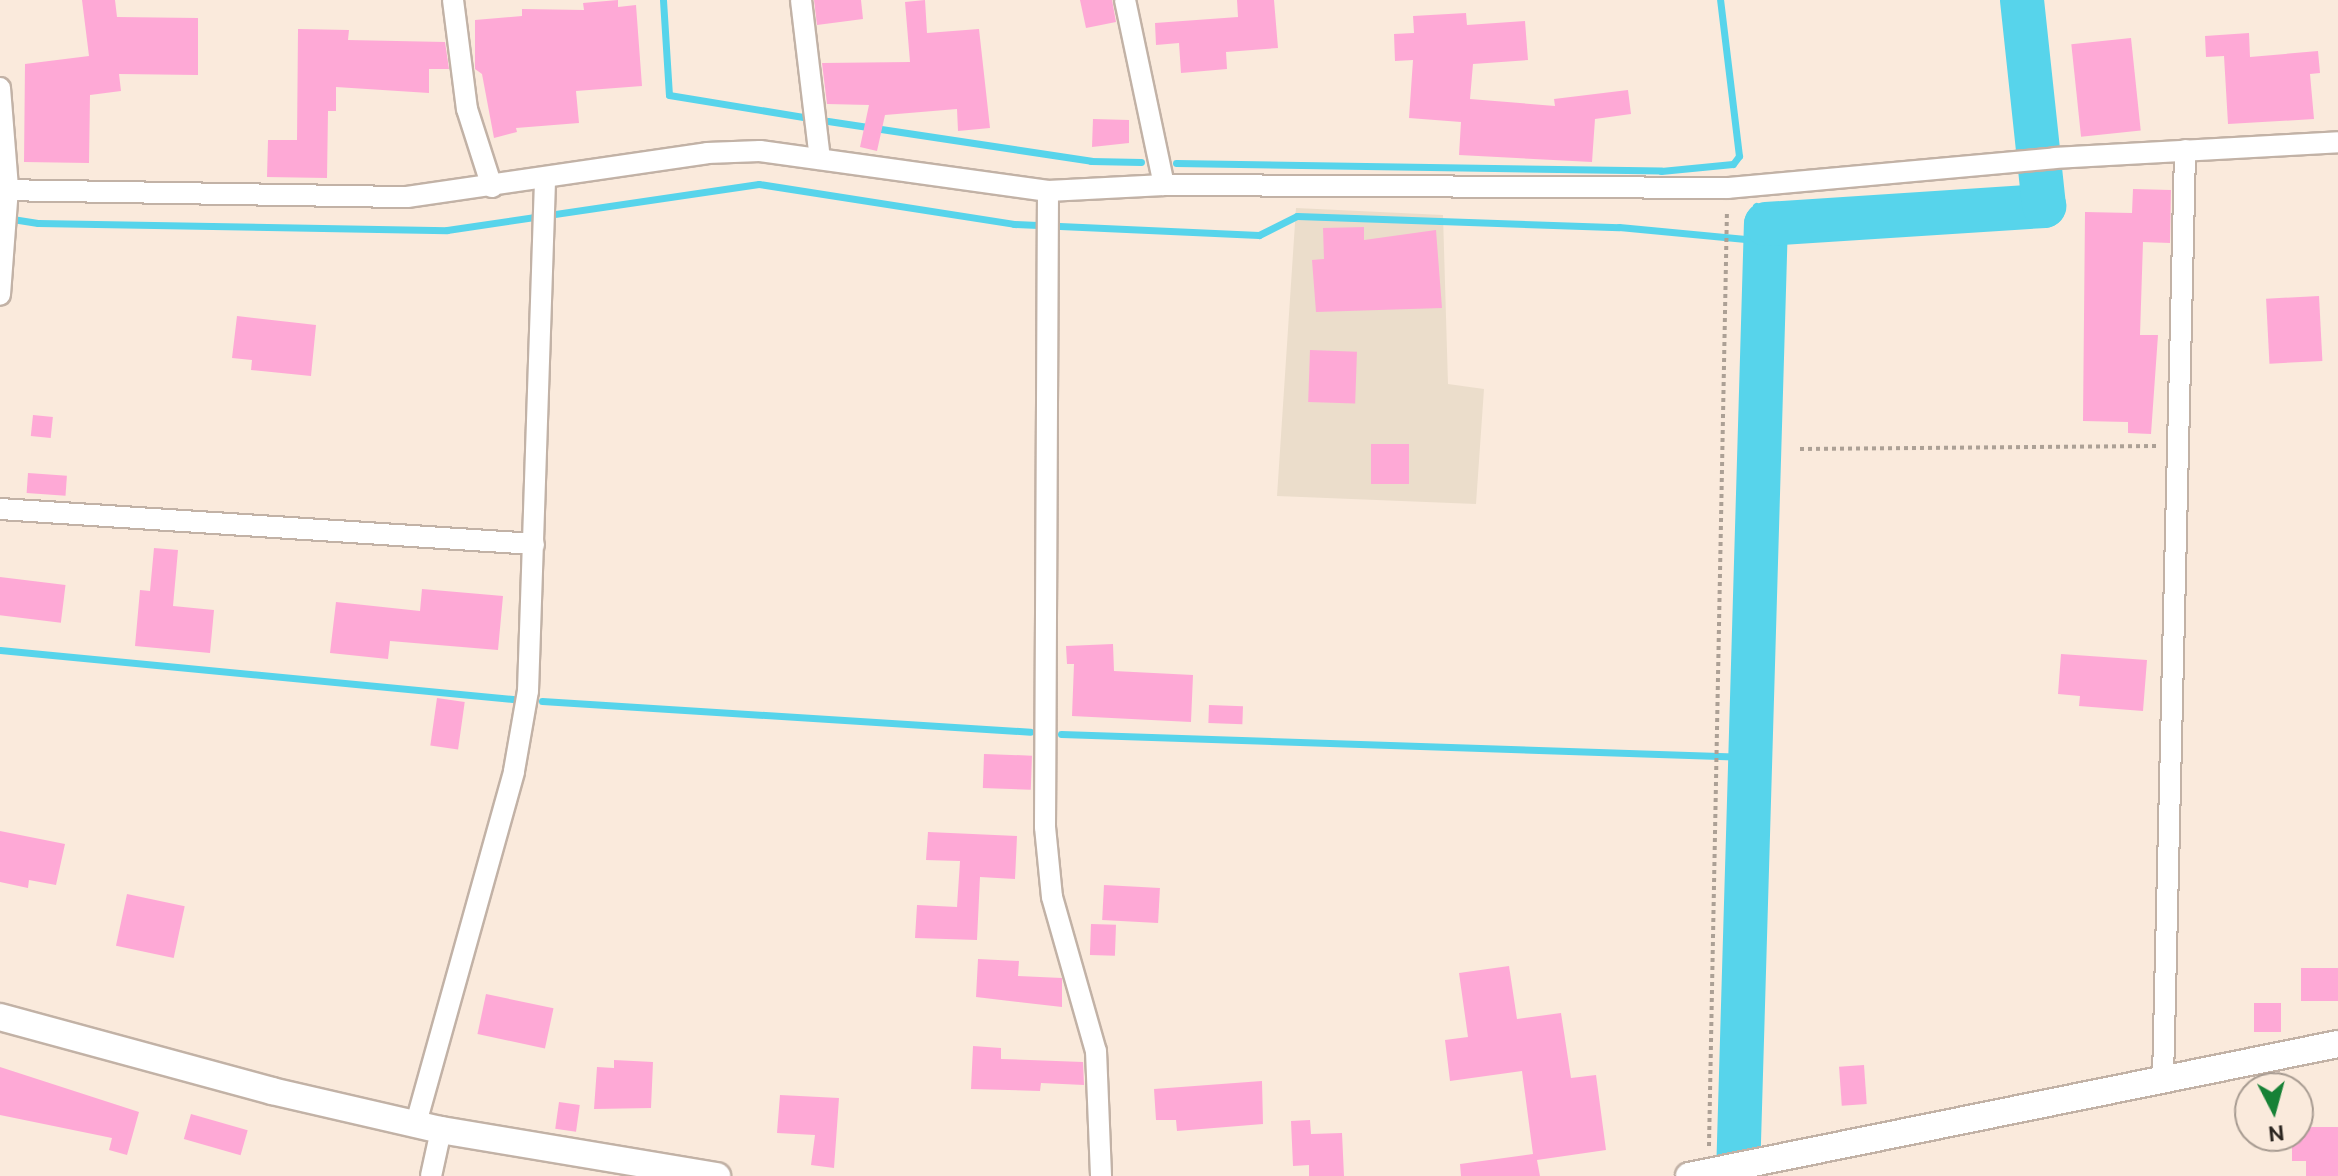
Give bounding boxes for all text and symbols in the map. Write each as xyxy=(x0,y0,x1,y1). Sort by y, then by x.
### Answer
north arrow xyxy=(2234,1072,2314,1152)
text: N xyxy=(2267,1121,2286,1148)

